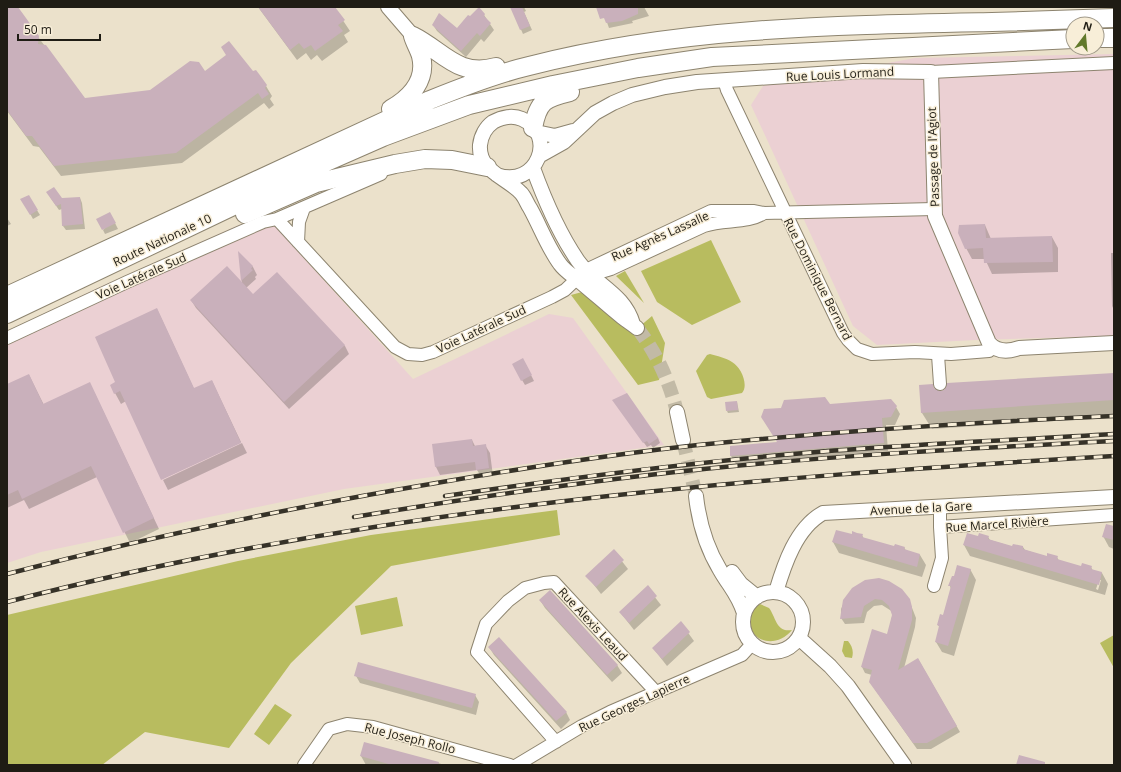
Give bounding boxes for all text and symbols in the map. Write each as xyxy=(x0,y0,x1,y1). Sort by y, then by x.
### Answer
scale bar xyxy=(18,16,100,42)
north arrow xyxy=(1065,16,1105,56)
text: N xyxy=(1082,17,1094,34)
text: 50 m xyxy=(24,21,52,38)
street label: Rue Louis Lormand xyxy=(786,63,894,85)
street label: Passage de l'Agiot xyxy=(923,107,943,207)
street label: Rue Agnès Lassalle xyxy=(608,207,712,265)
street label: Route Nationale 10 xyxy=(110,210,214,270)
street label: Rue Dominique Bernard xyxy=(780,215,856,343)
street label: Voie Latérale Sud xyxy=(93,249,189,303)
street label: Voie Latérale Sud xyxy=(433,301,529,357)
street label: Avenue de la Gare xyxy=(870,497,973,519)
street label: Rue Marcel Rivière xyxy=(945,512,1049,536)
street label: Rue Alexis Leaud xyxy=(555,584,631,664)
street label: Rue Georges Lapierre xyxy=(576,670,693,736)
street label: Rue Joseph Rollo xyxy=(363,718,457,758)

